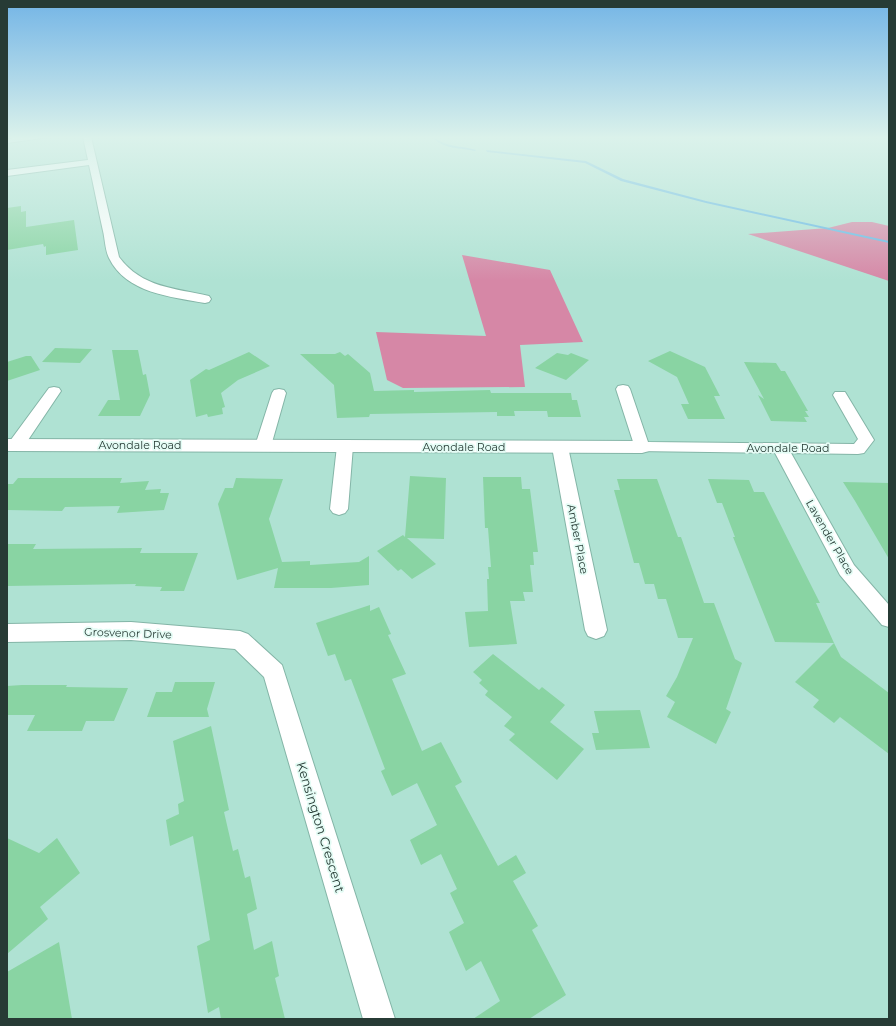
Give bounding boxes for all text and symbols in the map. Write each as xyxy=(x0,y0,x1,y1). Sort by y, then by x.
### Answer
street label: Avondale Road xyxy=(99,438,181,452)
street label: Avondale Road xyxy=(423,440,505,454)
street label: Avondale Road xyxy=(747,441,829,455)
street label: Lavender Place xyxy=(803,497,857,577)
street label: Amber Place xyxy=(564,503,592,576)
street label: Grosvenor Drive xyxy=(84,624,172,642)
street label: Kensington Crescent xyxy=(293,760,349,894)

